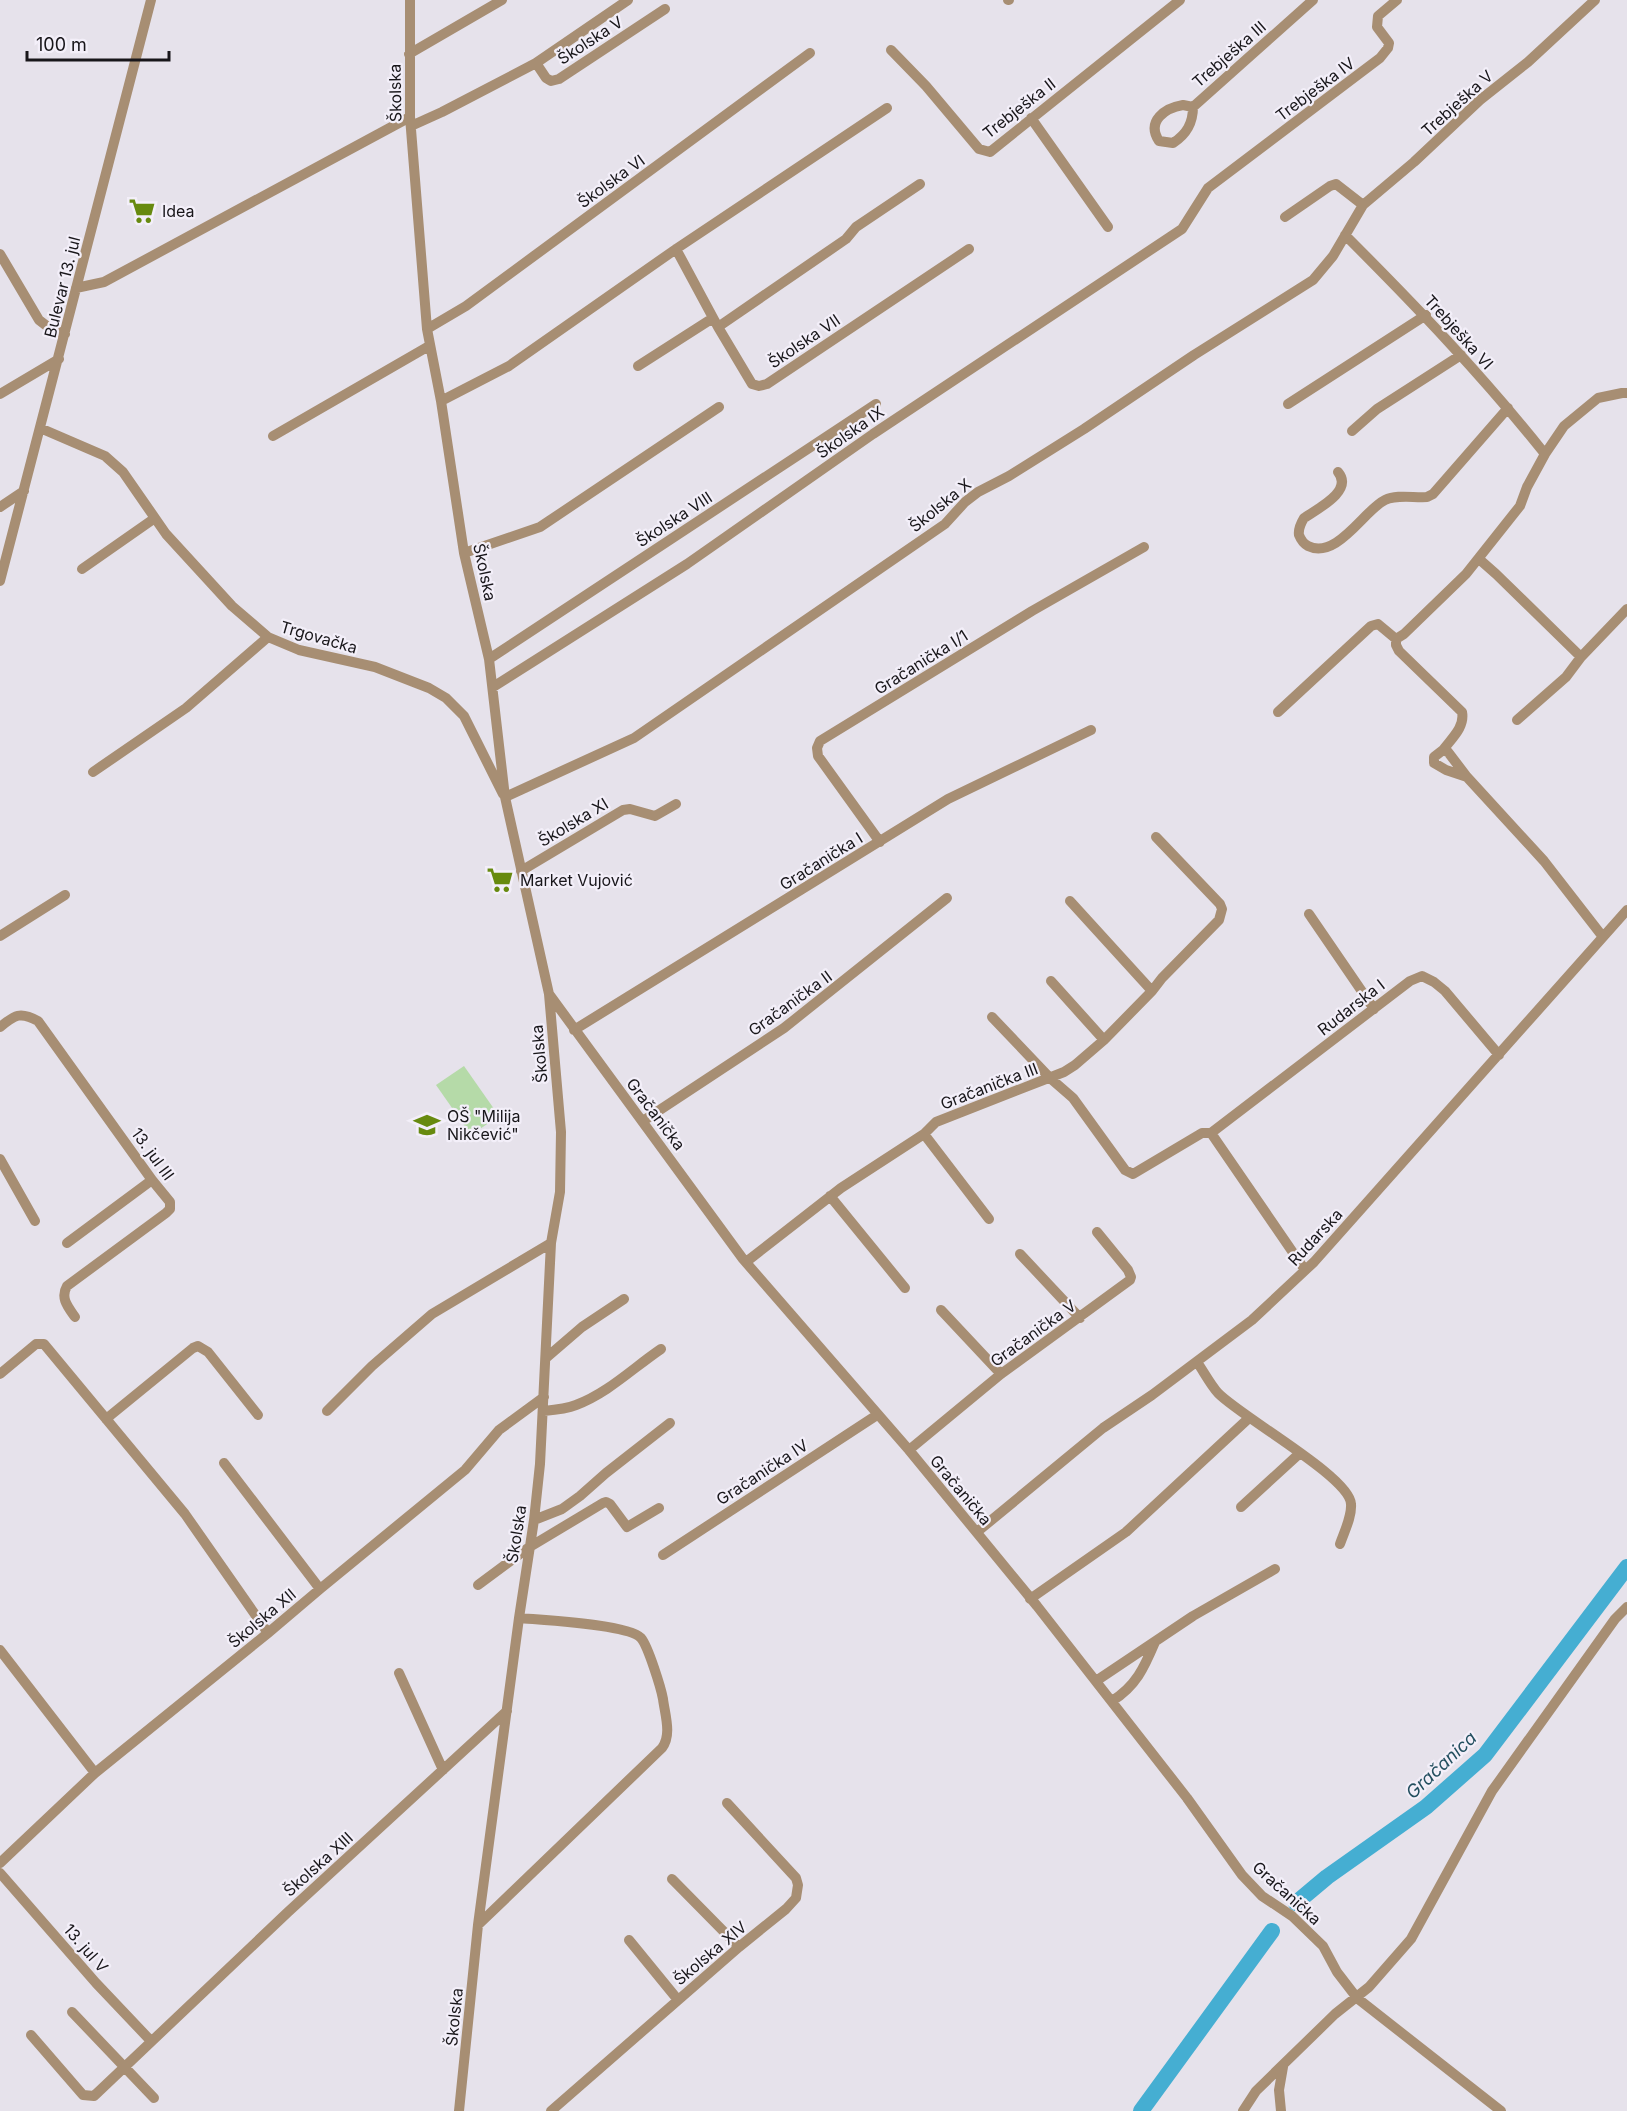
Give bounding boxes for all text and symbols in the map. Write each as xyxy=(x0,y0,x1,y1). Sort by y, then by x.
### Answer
street label: Školska V xyxy=(554,11,626,69)
street label: Trebješka III xyxy=(1188,17,1270,91)
scale bar xyxy=(27,24,170,62)
text: 100 m xyxy=(36,34,87,55)
street label: Trebješka IV xyxy=(1272,53,1358,125)
street label: Školska xyxy=(384,64,406,122)
street label: Trebješka V xyxy=(1417,66,1497,140)
street label: Trebješka II xyxy=(979,73,1059,143)
street label: Školska VI xyxy=(573,150,649,212)
supermarket icon: Idea xyxy=(127,196,157,226)
place label: Idea xyxy=(162,201,195,221)
street label: Bulevar 13. jul xyxy=(40,234,84,340)
street label: Trebješka VI xyxy=(1420,291,1498,373)
street label: Školska VII xyxy=(764,310,844,372)
street label: Školska IX xyxy=(812,401,888,463)
street label: Školska X xyxy=(905,474,975,536)
street label: Školska VIII xyxy=(632,487,716,551)
street label: Školska xyxy=(469,541,501,603)
street label: Trgovačka xyxy=(278,616,360,658)
street label: Gračanička I/1 xyxy=(871,625,971,699)
street label: Školska XI xyxy=(534,793,612,851)
street label: Gračanička I xyxy=(776,828,866,894)
supermarket icon: Market Vujović xyxy=(485,865,515,895)
place label: Market Vujović xyxy=(520,870,633,890)
street label: Gračanička II xyxy=(744,966,836,1040)
street label: Rudarska I xyxy=(1313,975,1389,1039)
street label: Školska xyxy=(526,1024,552,1084)
street label: Gračanička III xyxy=(937,1058,1041,1114)
street label: Gračanička xyxy=(622,1074,690,1154)
place label: OŠ "Milija Nikčević" xyxy=(447,1106,520,1144)
school or university icon: OŠ "Milija Nikčević" xyxy=(412,1110,442,1140)
street label: 13. jul III xyxy=(127,1124,179,1184)
street label: Rudarska xyxy=(1284,1204,1346,1270)
street label: Gračanička V xyxy=(986,1295,1080,1371)
street label: Gračanička IV xyxy=(712,1435,812,1509)
street label: Gračanička xyxy=(926,1451,996,1529)
street label: Školska xyxy=(502,1504,530,1564)
street label: Školska XII xyxy=(224,1584,300,1652)
water label: Gračanica xyxy=(1401,1727,1481,1803)
street label: Školska XIII xyxy=(279,1828,357,1900)
street label: Gračanička xyxy=(1249,1857,1325,1929)
street label: Školska XIV xyxy=(669,1917,751,1989)
street label: 13. jul V xyxy=(59,1920,113,1976)
street label: Školska xyxy=(441,1987,467,2047)

